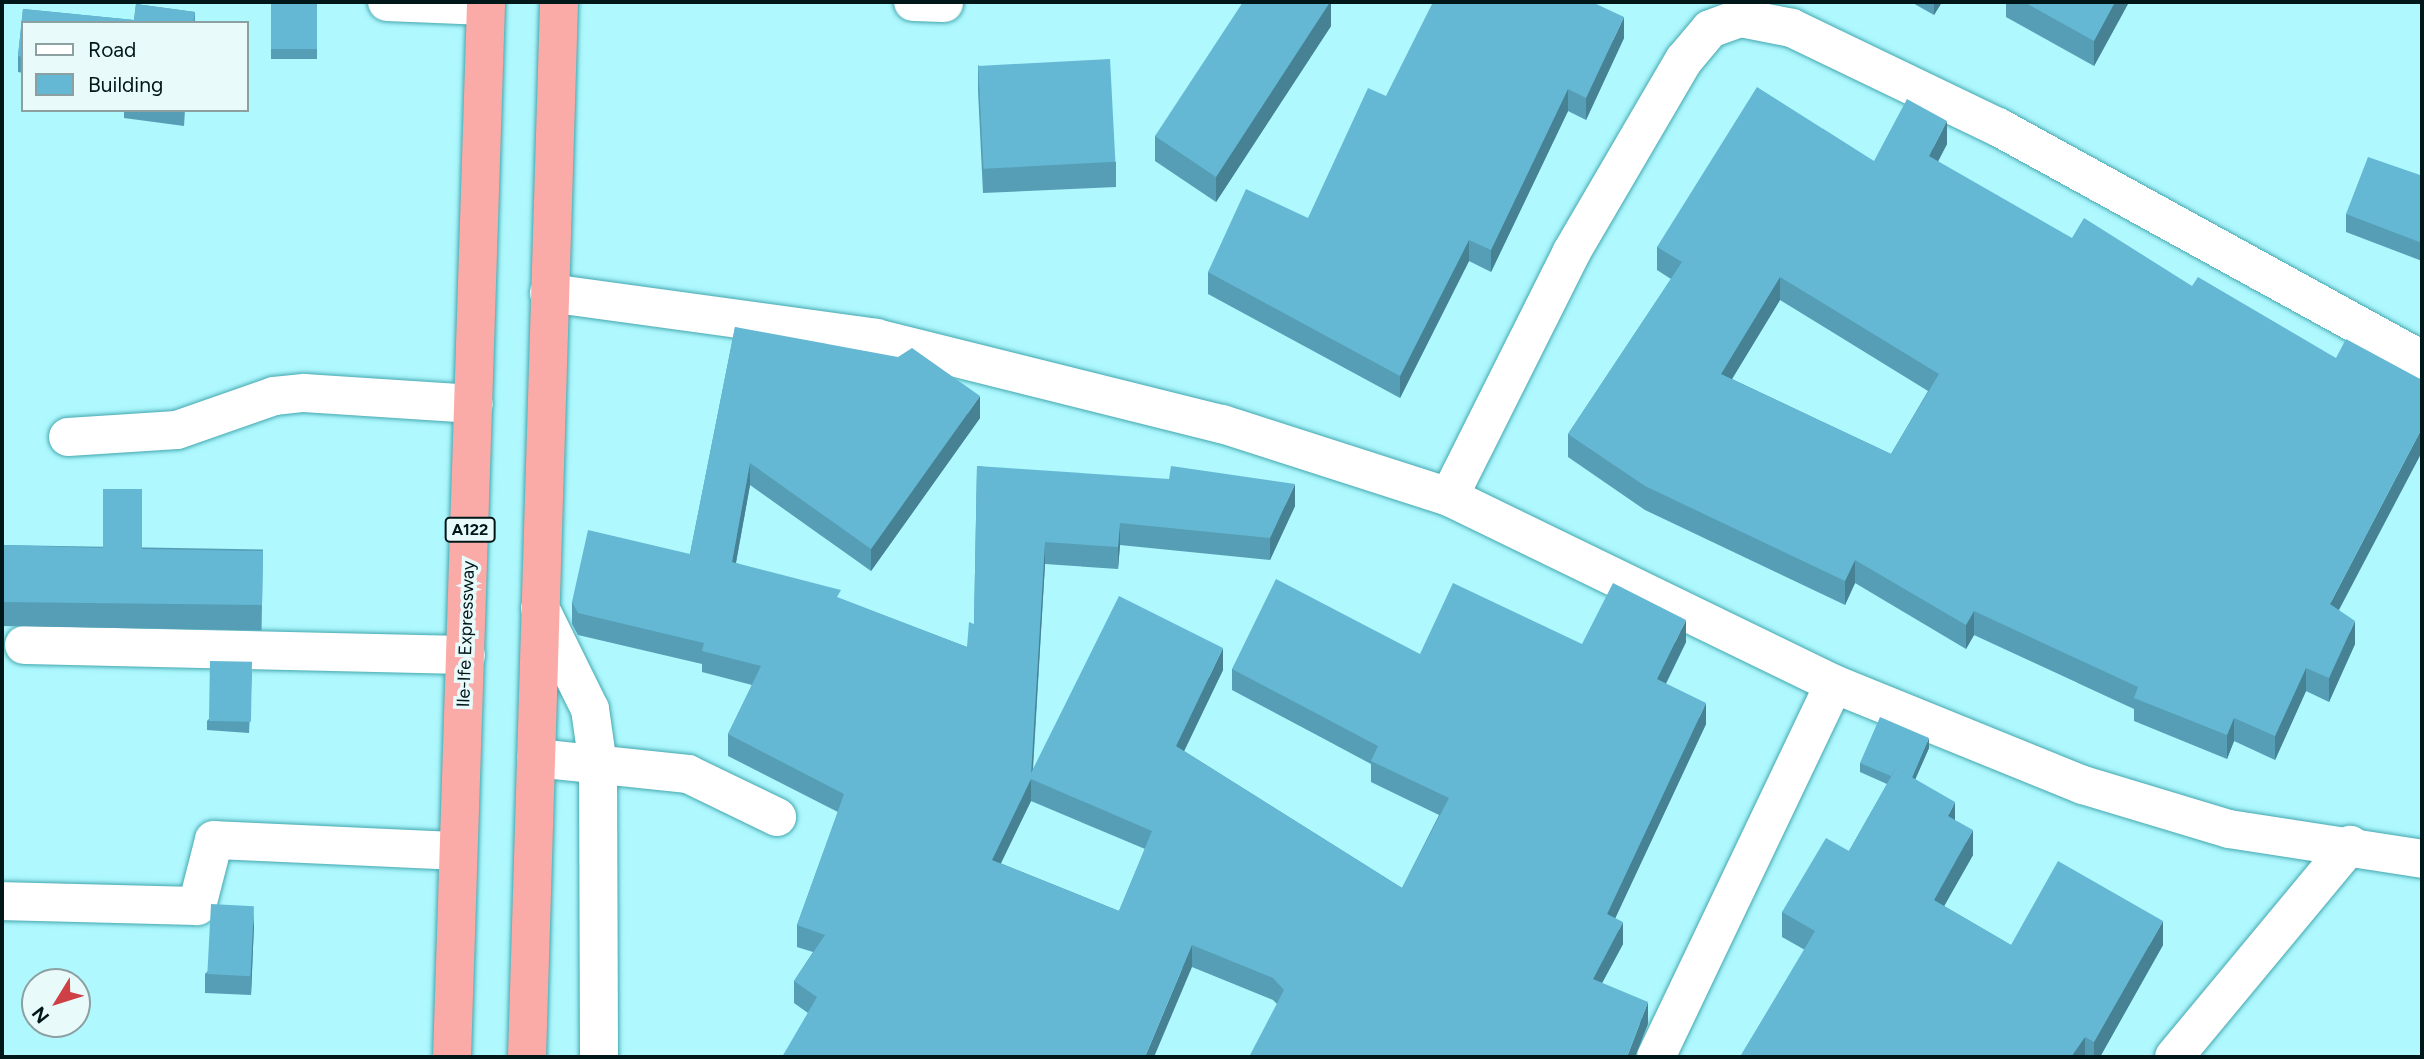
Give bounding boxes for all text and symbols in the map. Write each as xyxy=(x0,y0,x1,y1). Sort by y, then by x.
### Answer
legend xyxy=(21,21,248,112)
text: Road xyxy=(88,37,136,62)
text: Building xyxy=(88,72,163,97)
road number: A122 xyxy=(444,517,496,542)
street label: Ile-Ife Expressway xyxy=(453,560,479,708)
north arrow xyxy=(21,968,91,1038)
text: N xyxy=(27,1002,54,1028)

